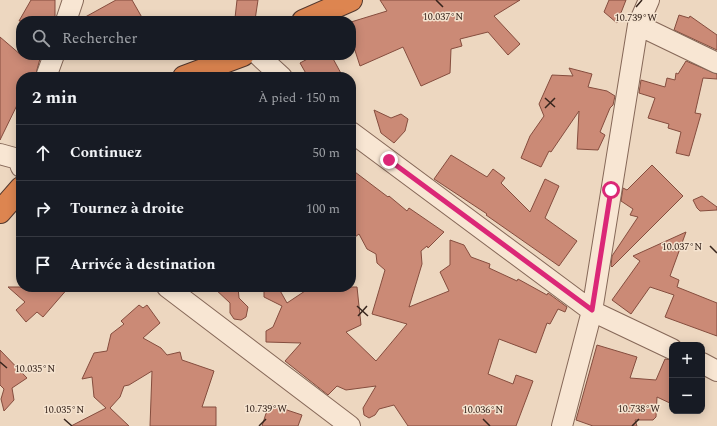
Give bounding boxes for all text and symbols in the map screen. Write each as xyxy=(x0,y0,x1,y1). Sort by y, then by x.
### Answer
text: 10.037°N xyxy=(423,9,463,25)
text: 10.739°W xyxy=(615,10,657,26)
search box xyxy=(16,16,356,60)
icon: search xyxy=(30,27,52,49)
text: Rechercher xyxy=(62,27,137,50)
text: 2 min xyxy=(32,85,77,111)
text: À pied · 150 m xyxy=(258,88,340,108)
text: Continuez xyxy=(70,141,142,164)
icon: ahead xyxy=(32,142,54,164)
text: 50 m xyxy=(313,143,340,163)
route end xyxy=(380,151,398,169)
route start xyxy=(602,181,620,199)
text: Tournez à droite xyxy=(70,197,184,220)
icon: right xyxy=(32,198,54,220)
text: 100 m xyxy=(306,199,340,219)
text: 10.037°N xyxy=(662,239,702,255)
text: Arrivée à destination xyxy=(70,253,216,276)
icon: arrive xyxy=(32,254,54,276)
map controls xyxy=(669,342,705,414)
button: + xyxy=(669,342,705,378)
text: 10.035°N xyxy=(15,361,55,377)
button: − xyxy=(669,378,705,414)
text: 10.739°W xyxy=(245,401,287,417)
text: 10.738°W xyxy=(618,401,660,417)
text: 10.035°N xyxy=(44,402,84,418)
text: 10.036°N xyxy=(463,402,503,418)

